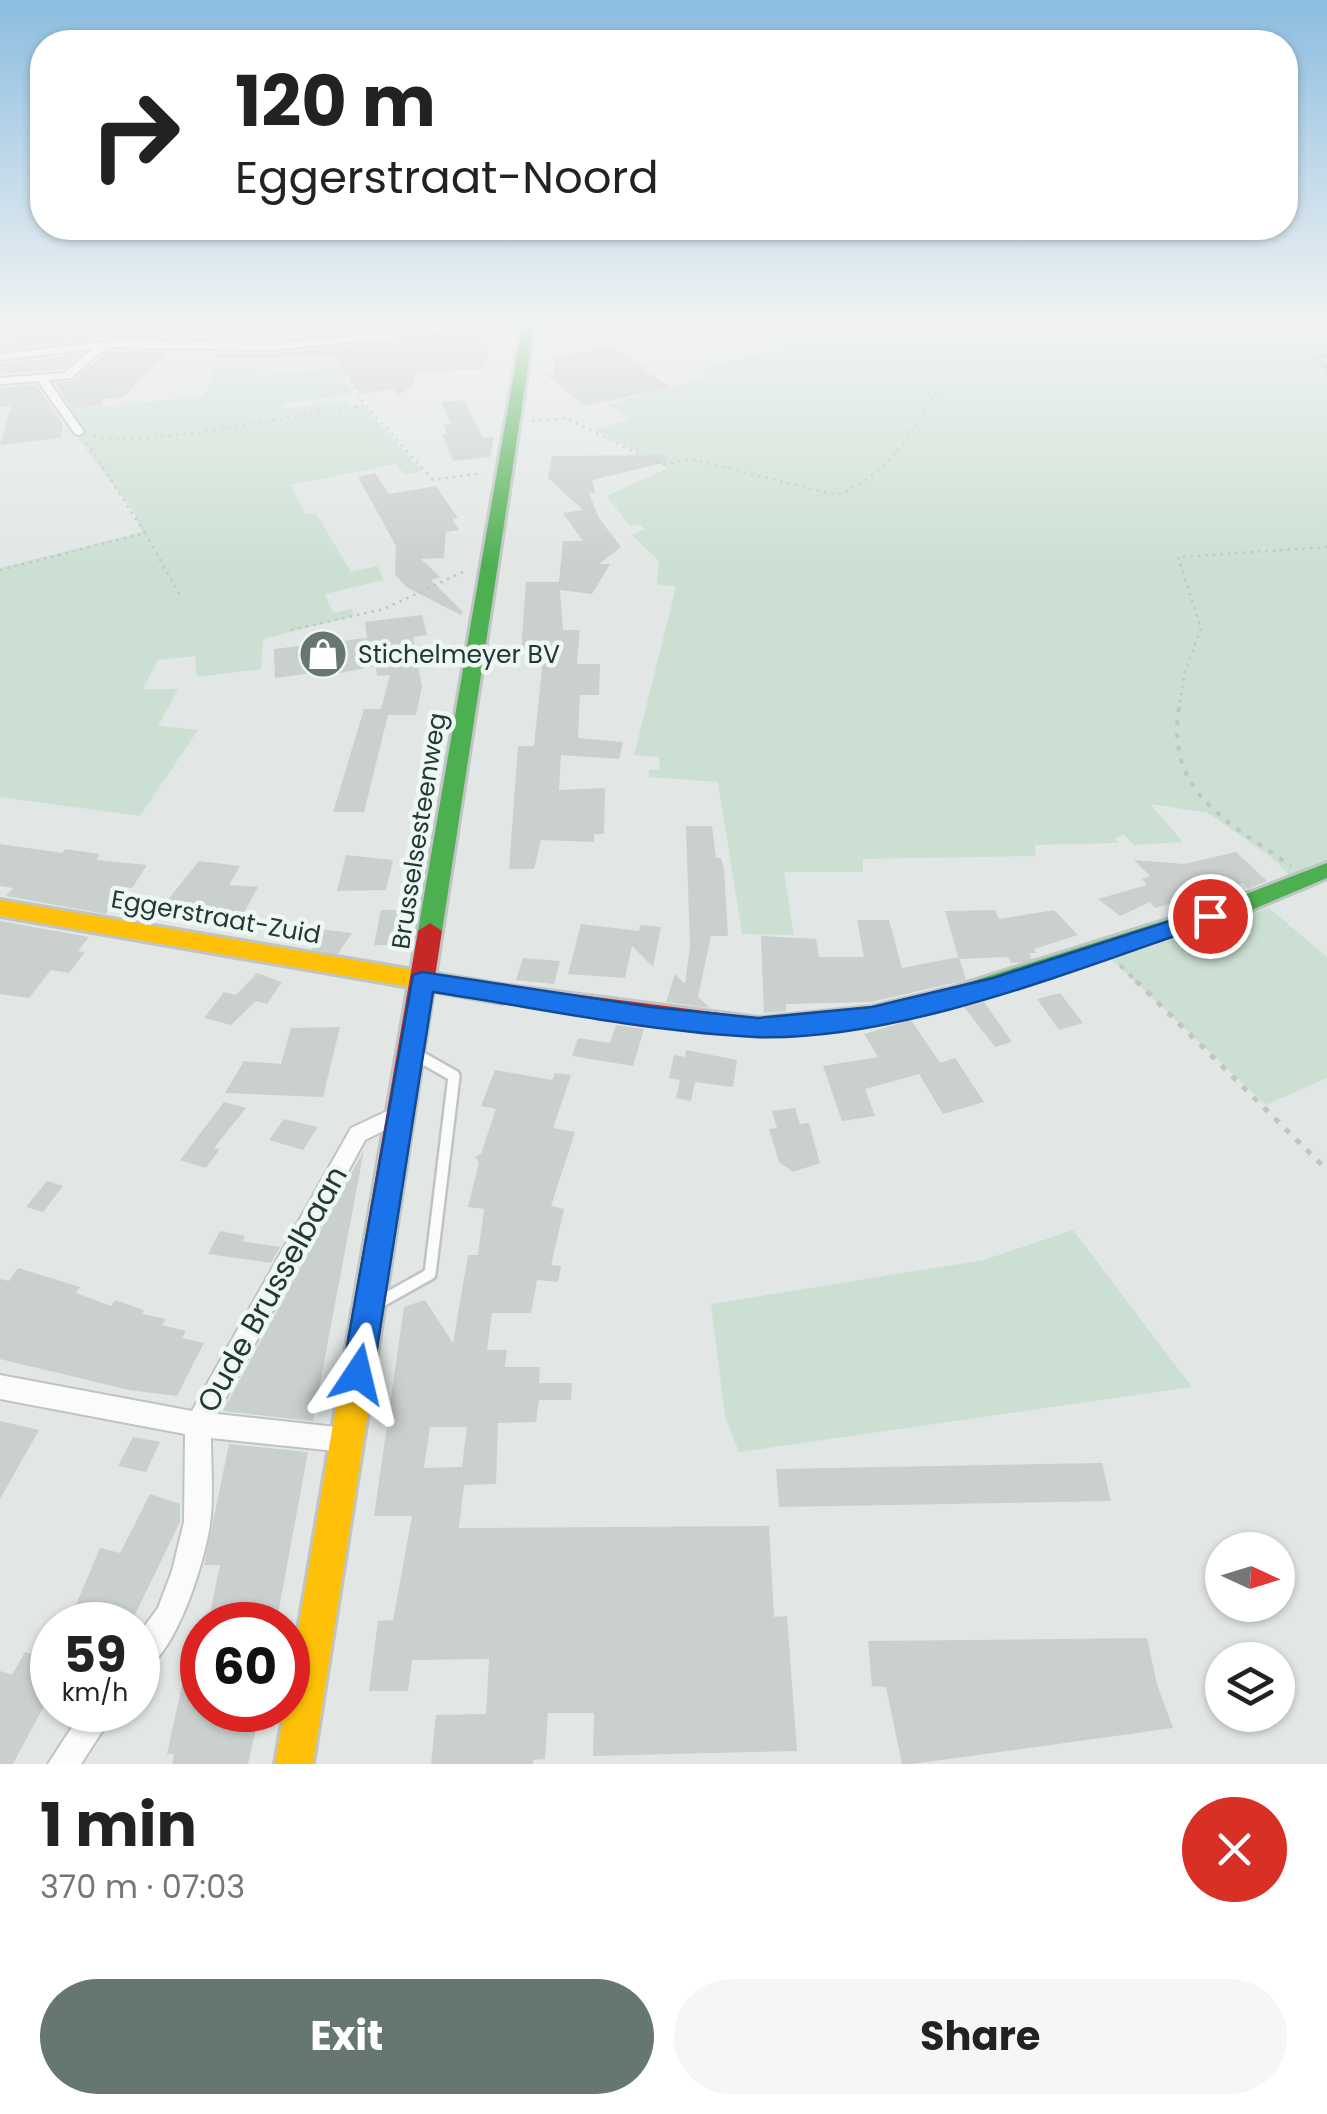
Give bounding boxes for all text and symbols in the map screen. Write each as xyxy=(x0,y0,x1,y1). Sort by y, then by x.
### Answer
text: 120 m xyxy=(235,52,436,151)
icon: right xyxy=(70,70,200,200)
text: Eggerstraat-Noord xyxy=(235,146,659,209)
shop icon: Stichelmeyer BV xyxy=(297,628,349,680)
place label: Stichelmeyer BV xyxy=(358,637,560,672)
street label: Brusselsesteenweg xyxy=(383,710,455,952)
pin xyxy=(1168,874,1253,959)
street label: Eggerstraat-Zuid xyxy=(108,881,324,953)
icon: arrive xyxy=(1183,889,1238,944)
street label: Oude Brusselbaan xyxy=(186,1158,358,1420)
position arrow xyxy=(306,1322,410,1426)
north arrow xyxy=(1205,1532,1295,1622)
map controls xyxy=(1205,1532,1295,1732)
speed limit sign: 60 xyxy=(180,1602,310,1732)
text: 59 xyxy=(63,1619,127,1690)
button: layers xyxy=(1205,1642,1295,1732)
text: km/h xyxy=(62,1675,128,1710)
text: 1 min xyxy=(40,1783,197,1867)
button: close xyxy=(1182,1797,1287,1902)
text: 370 m · 07:03 xyxy=(40,1864,245,1909)
button: Exit xyxy=(40,1979,654,2094)
button: Share xyxy=(674,1979,1287,2094)

